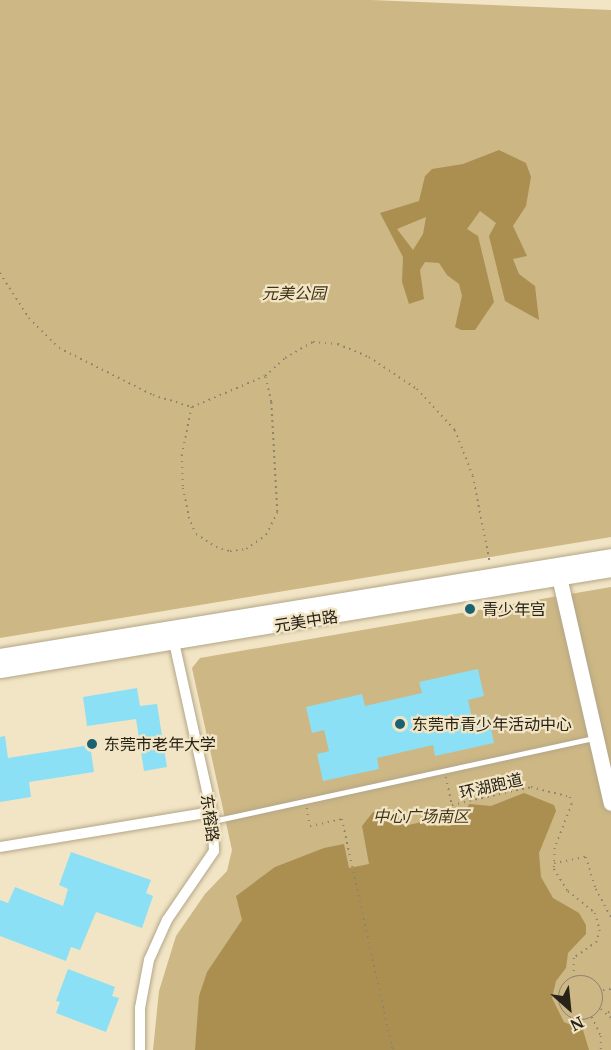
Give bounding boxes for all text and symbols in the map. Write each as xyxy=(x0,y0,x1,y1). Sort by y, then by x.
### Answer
park label: 元美公园 xyxy=(262,283,326,303)
place label: 青少年宫 xyxy=(482,599,546,619)
marker: 青少年宫 xyxy=(463,602,477,616)
street label: 元美中路 xyxy=(273,607,339,635)
place label: 东莞市青少年活动中心 xyxy=(412,714,572,734)
marker: 东莞市青少年活动中心 xyxy=(393,717,407,731)
place label: 东莞市老年大学 xyxy=(104,734,216,754)
marker: 东莞市老年大学 xyxy=(85,737,99,751)
street label: 环湖跑道 xyxy=(458,769,524,803)
street label: 东榕路 xyxy=(197,793,223,843)
park label: 中心广场南区 xyxy=(373,806,469,826)
north arrow xyxy=(539,978,599,1038)
text: N xyxy=(567,1011,588,1037)

